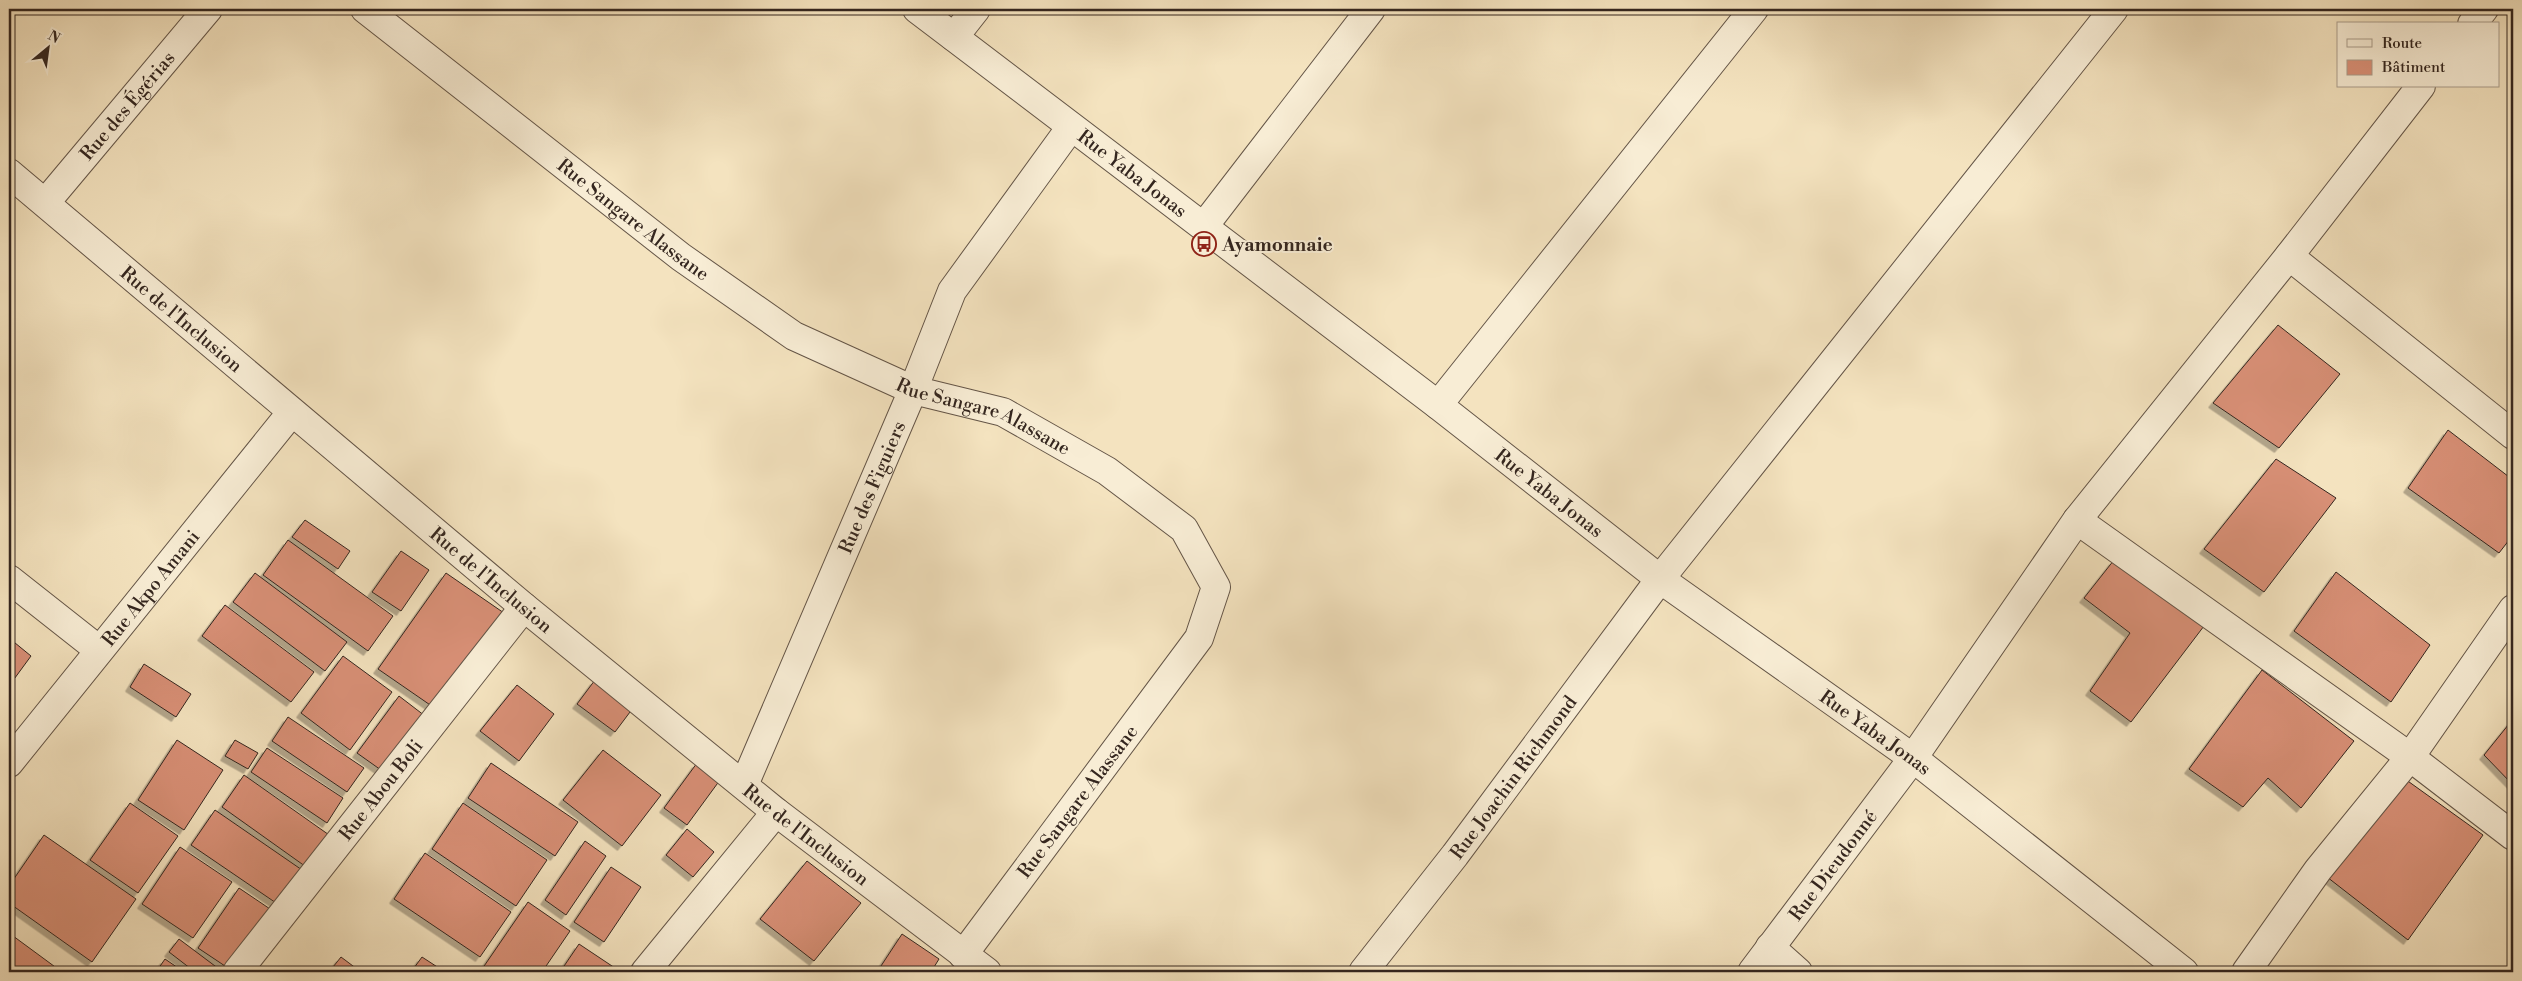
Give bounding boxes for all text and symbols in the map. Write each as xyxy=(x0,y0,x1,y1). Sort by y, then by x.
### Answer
north arrow xyxy=(22,22,72,72)
legend xyxy=(2337,22,2500,88)
text: N xyxy=(45,27,63,48)
text: Route xyxy=(2382,34,2422,53)
street label: Rue des Égérias xyxy=(75,47,180,166)
text: Bâtiment xyxy=(2381,58,2446,77)
street label: Rue Yaba Jonas xyxy=(1073,125,1192,223)
street label: Rue Sangare Alassane xyxy=(552,153,714,286)
bus stop icon: Ayamonnaie xyxy=(1191,231,1217,257)
place label: Ayamonnaie xyxy=(1221,233,1333,257)
street label: Rue de l'Inclusion xyxy=(115,261,247,378)
street label: Rue Sangare Alassane xyxy=(892,373,1075,461)
street label: Rue des Figuiers xyxy=(833,418,911,557)
street label: Rue Yaba Jonas xyxy=(1490,443,1608,543)
street label: Rue de l'Inclusion xyxy=(425,522,557,638)
street label: Rue Akpo Amani xyxy=(97,525,205,652)
street label: Rue Yaba Jonas xyxy=(1815,685,1936,781)
street label: Rue Joachin Richmond xyxy=(1445,691,1583,864)
street label: Rue Sangare Alassane xyxy=(1012,720,1143,883)
street label: Rue Abou Boli xyxy=(334,735,428,846)
street label: Rue de l'Inclusion xyxy=(738,779,874,891)
street label: Rue Dieudonné xyxy=(1784,805,1883,926)

